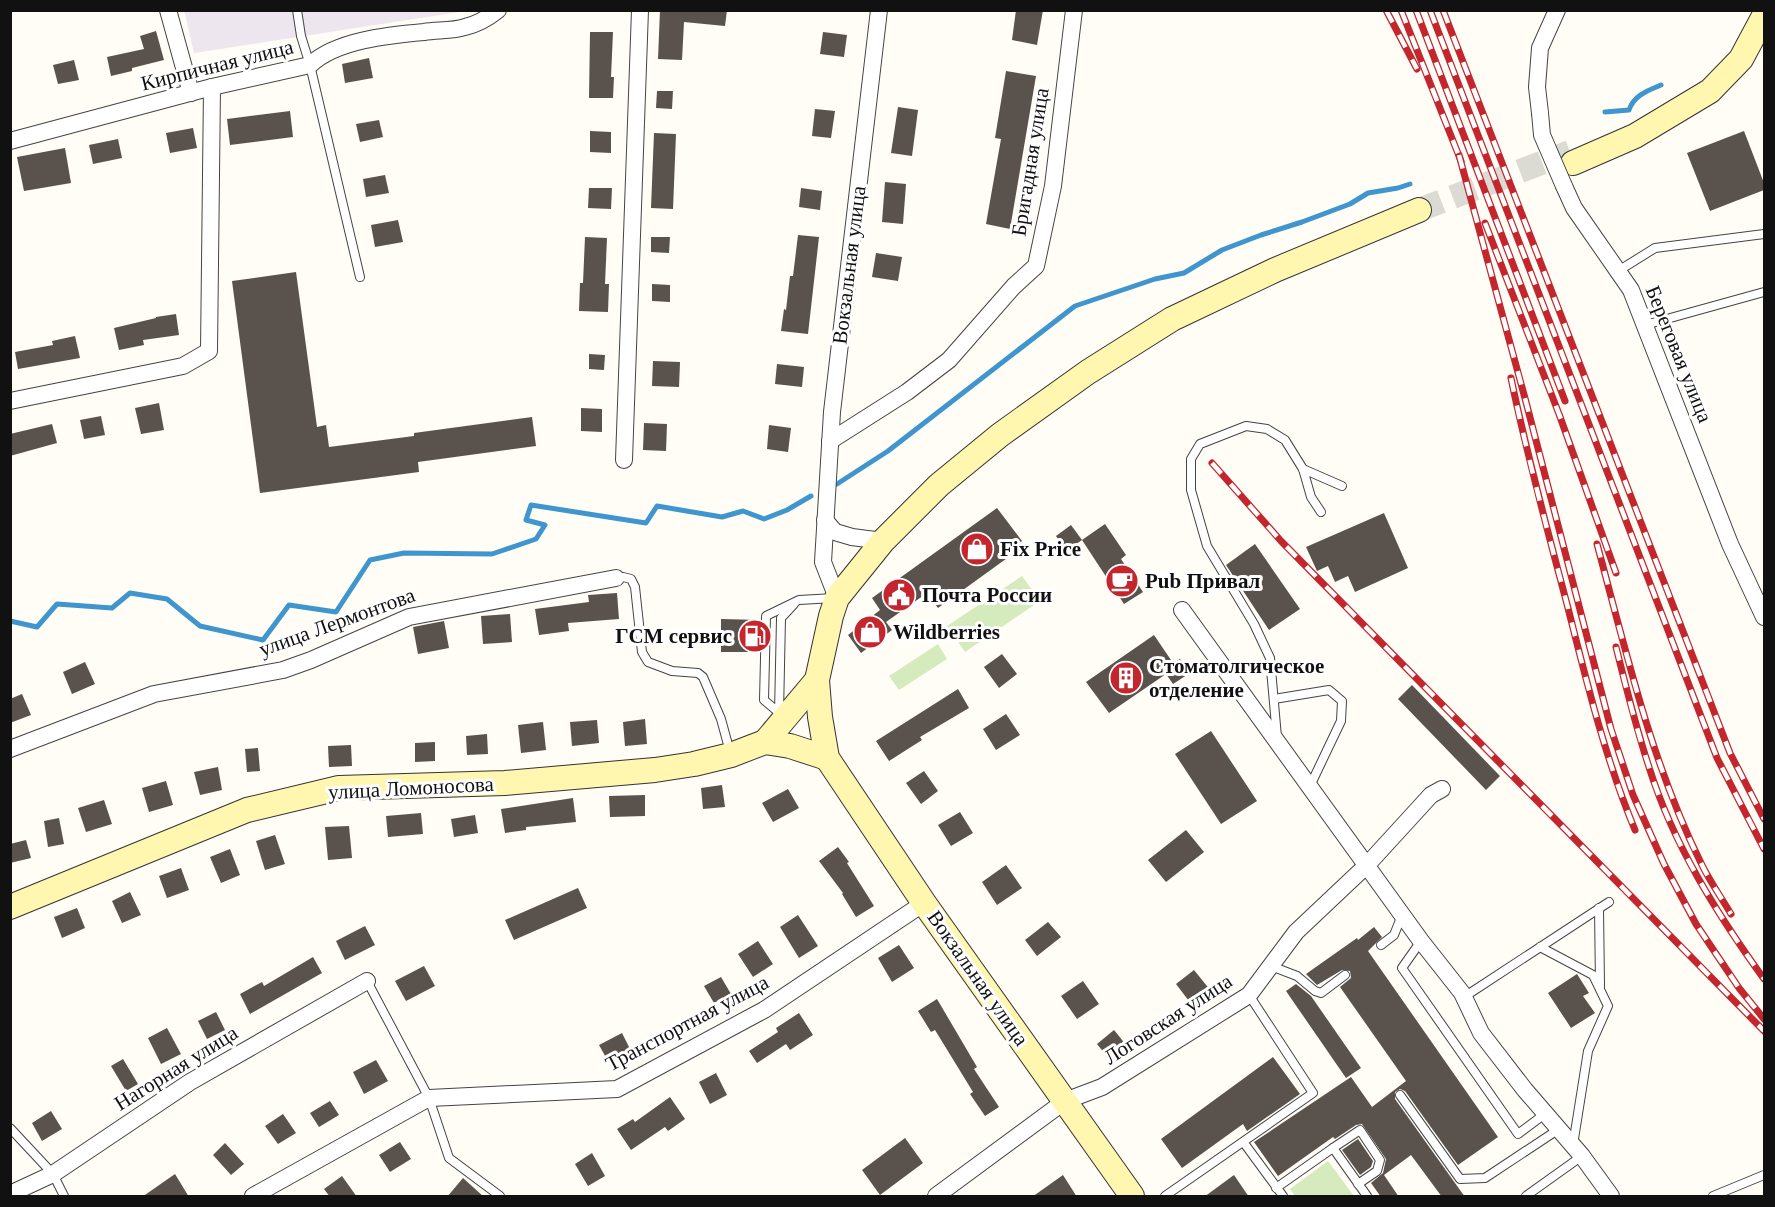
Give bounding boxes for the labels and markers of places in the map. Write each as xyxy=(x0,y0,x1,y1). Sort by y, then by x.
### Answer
shop icon: Fix Price xyxy=(959,531,995,567)
place label: Fix Price xyxy=(1000,537,1081,561)
cafe icon: Pub Привал xyxy=(1104,563,1140,599)
place label: Pub Привал xyxy=(1145,569,1261,593)
public building icon: Почта России xyxy=(881,577,917,613)
place label: Почта России xyxy=(922,583,1052,607)
shop icon: Wildberries xyxy=(852,614,888,650)
fuel station icon: ГСМ сервис xyxy=(737,618,773,654)
place label: Wildberries xyxy=(893,620,1000,644)
place label: ГСМ сервис xyxy=(615,624,732,648)
place label: Стоматолгическое отделение xyxy=(1149,654,1324,702)
building icon: Стоматолгическое отделение xyxy=(1108,660,1144,696)

